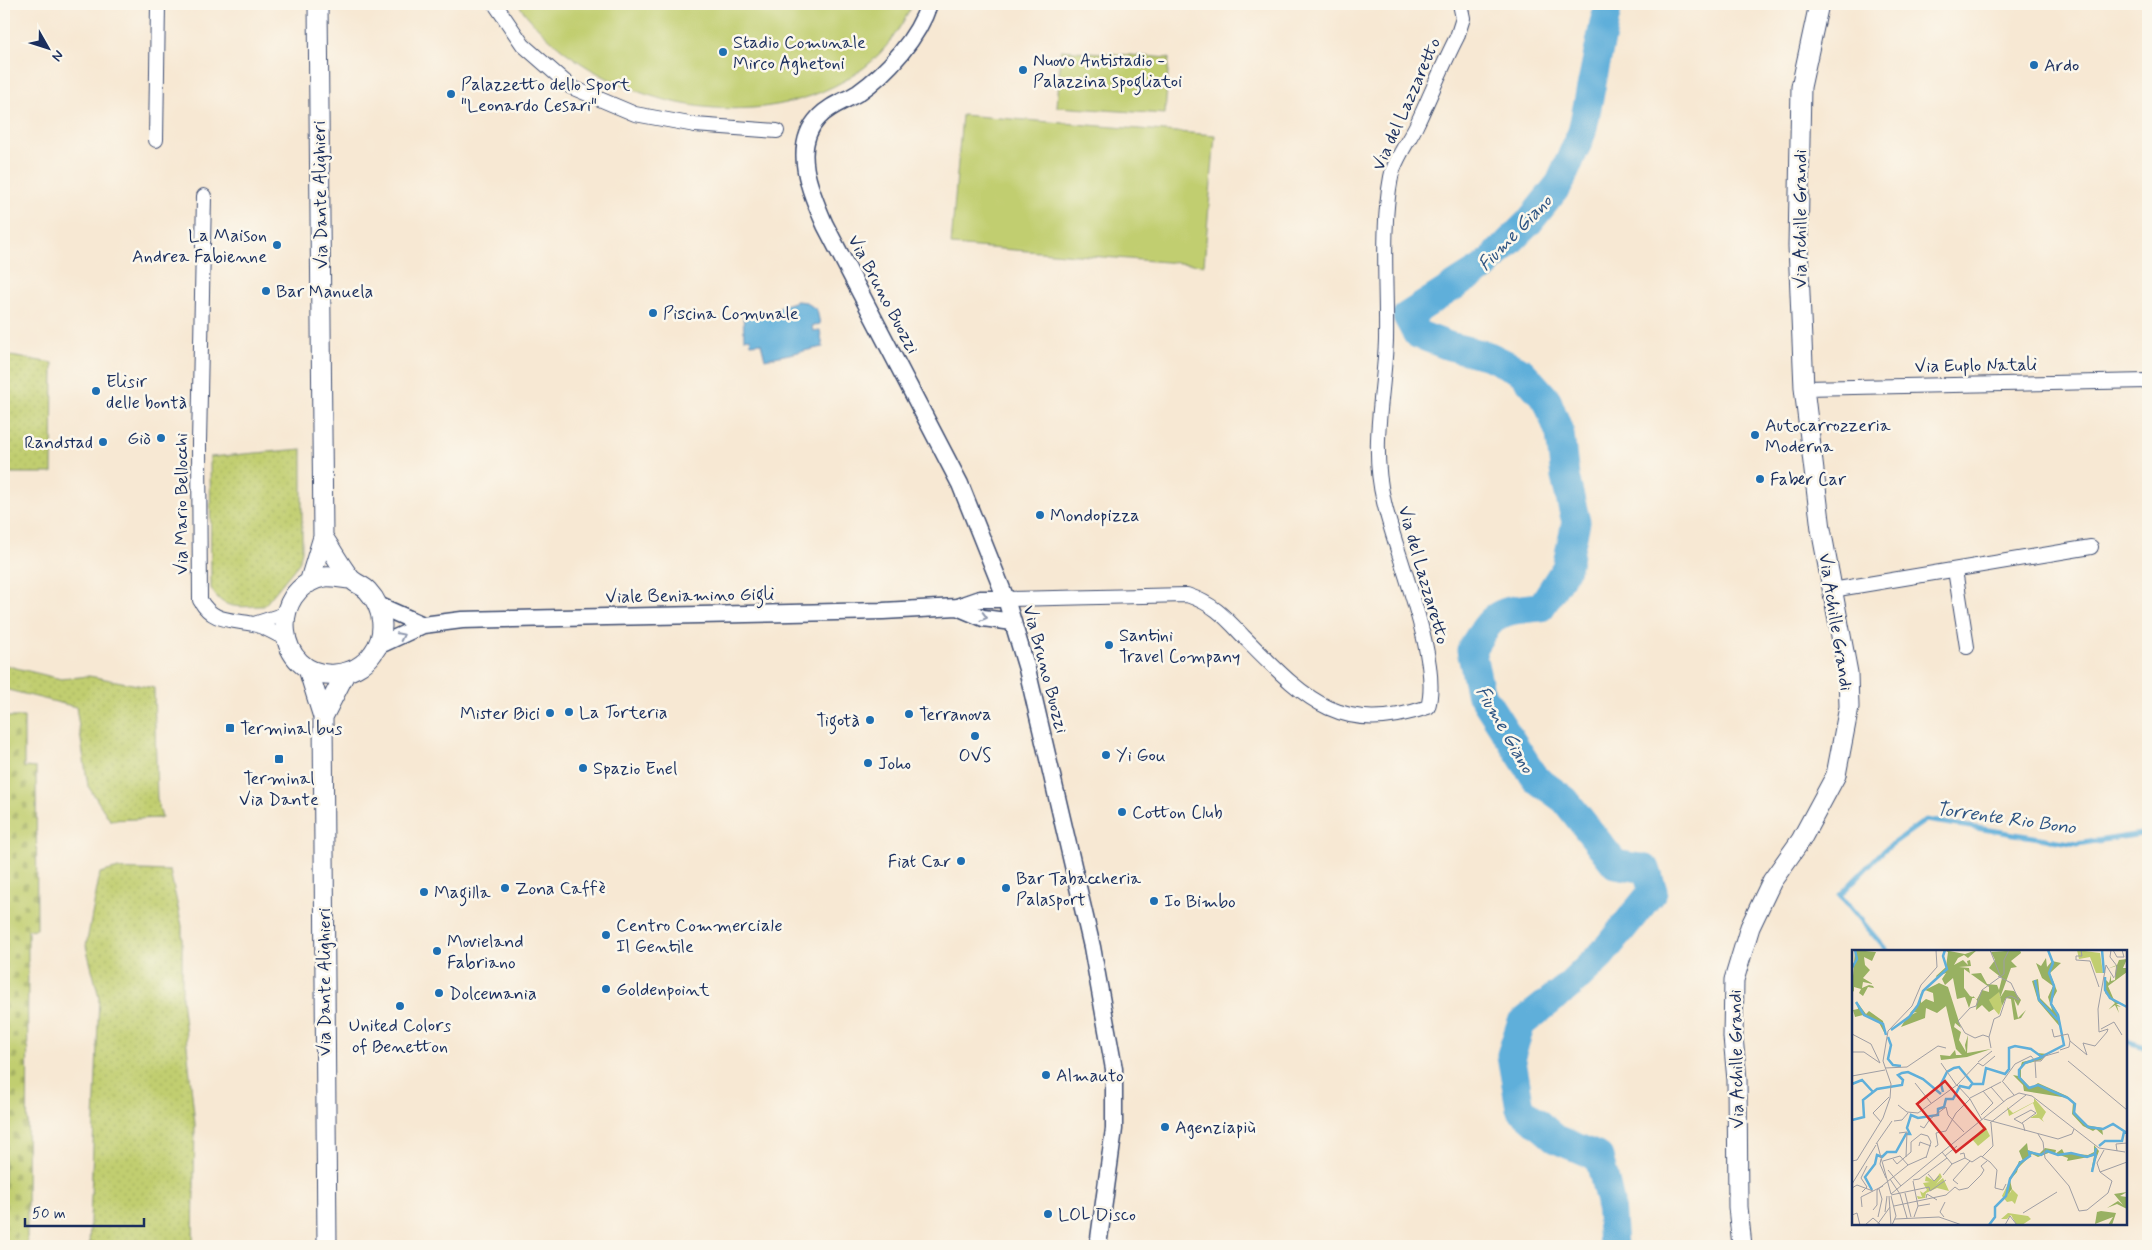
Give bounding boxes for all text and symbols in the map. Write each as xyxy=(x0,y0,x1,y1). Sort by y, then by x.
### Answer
north arrow xyxy=(22,22,72,72)
place label: Stadio Comunale Mirco Aghetoni xyxy=(733,31,866,76)
street label: Via del Lazzaretto xyxy=(1367,34,1447,175)
text: N xyxy=(47,46,67,65)
marker: Stadio Comunale Mirco Aghetoni xyxy=(717,46,729,58)
place label: Nuovo Antistadio - Palazzina spogliatoi xyxy=(1033,49,1182,96)
place label: Ardo xyxy=(2044,54,2079,78)
marker: Ardo xyxy=(2028,59,2040,71)
marker: Nuovo Antistadio - Palazzina spogliatoi xyxy=(1017,64,1029,76)
place label: Palazzetto dello Sport "Leonardo Cesari" xyxy=(461,73,631,118)
marker: Palazzetto dello Sport "Leonardo Cesari" xyxy=(445,88,457,100)
street label: Via Dante Alighieri xyxy=(308,121,334,269)
street label: Via Achille Grandi xyxy=(1789,149,1813,289)
water label: Fiume Giano xyxy=(1472,189,1558,277)
place label: La Maison Andrea Fabienne xyxy=(132,224,267,269)
street label: Via Bruno Buozzi xyxy=(842,231,925,358)
marker: La Maison Andrea Fabienne xyxy=(271,239,283,251)
place label: Bar Manuela xyxy=(276,280,373,304)
marker: Bar Manuela xyxy=(260,285,272,297)
place label: Piscina Comunale xyxy=(663,302,799,326)
marker: Piscina Comunale xyxy=(647,307,659,319)
street label: Via Euplo Natali xyxy=(1915,353,2038,379)
place label: Elisir delle bontà xyxy=(106,370,187,415)
marker: Elisir delle bontà xyxy=(90,385,102,397)
place label: Autocarrozzeria Moderna xyxy=(1765,414,1891,459)
place label: Giò xyxy=(127,427,151,451)
marker: Autocarrozzeria Moderna xyxy=(1749,429,1761,441)
place label: Randstad xyxy=(24,431,93,455)
marker: Giò xyxy=(155,432,167,444)
street label: Via Mario Bellocchi xyxy=(170,433,194,575)
marker: Randstad xyxy=(97,436,109,448)
place label: Faber Car xyxy=(1770,468,1847,492)
marker: Faber Car xyxy=(1754,473,1766,485)
street label: Via del Lazzaretto xyxy=(1392,503,1454,647)
place label: Mondopizza xyxy=(1050,504,1140,528)
marker: Mondopizza xyxy=(1034,509,1046,521)
street label: Via Achille Grandi xyxy=(1812,552,1858,693)
street label: Viale Beniamino Gigli xyxy=(605,583,775,611)
street label: Via Bruno Buozzi xyxy=(1016,603,1074,736)
one-way arrow xyxy=(980,611,989,622)
place label: Santini Travel Company xyxy=(1119,624,1240,669)
one-way arrow xyxy=(396,631,405,642)
marker: Santini Travel Company xyxy=(1103,639,1115,651)
water label: Fiume Giano xyxy=(1470,682,1540,778)
place label: La Torteria xyxy=(579,701,668,725)
place label: Mister Bici xyxy=(460,702,540,726)
place label: Terranova xyxy=(919,703,991,727)
marker: La Torteria xyxy=(563,706,575,718)
marker: Mister Bici xyxy=(544,707,556,719)
marker: Terranova xyxy=(903,708,915,720)
place label: Tigotà xyxy=(816,709,860,735)
marker: Tigotà xyxy=(864,714,876,726)
place label: Terminal bus xyxy=(240,717,342,741)
marker: Terminal bus xyxy=(224,722,236,734)
marker: OVS xyxy=(969,730,981,742)
place label: OVS xyxy=(959,744,992,768)
place label: Yi Gou xyxy=(1116,744,1166,768)
marker: Yi Gou xyxy=(1100,749,1112,761)
place label: Joho xyxy=(878,752,911,776)
marker: Terminal Via Dante xyxy=(273,753,285,765)
place label: Spazio Enel xyxy=(593,757,677,781)
marker: Joho xyxy=(862,757,874,769)
marker: Spazio Enel xyxy=(577,762,589,774)
place label: Terminal Via Dante xyxy=(239,767,319,812)
water label: Torrente Rio Bono xyxy=(1934,796,2078,841)
place label: Cotton Club xyxy=(1132,801,1223,825)
marker: Cotton Club xyxy=(1116,806,1128,818)
place label: Fiat Car xyxy=(888,850,951,874)
marker: Fiat Car xyxy=(955,855,967,867)
place label: Bar Tabaccheria Palasport xyxy=(1016,867,1141,912)
place label: Zona Caffè xyxy=(515,877,606,901)
place label: Magilla xyxy=(434,881,491,907)
marker: Zona Caffè xyxy=(499,882,511,894)
marker: Bar Tabaccheria Palasport xyxy=(1000,882,1012,894)
marker: Magilla xyxy=(418,886,430,898)
place label: Io Bimbo xyxy=(1164,890,1236,914)
marker: Io Bimbo xyxy=(1148,895,1160,907)
street label: Via Dante Alighieri xyxy=(313,908,337,1056)
place label: Centro Commerciale Il Gentile xyxy=(616,914,783,959)
marker: Centro Commerciale Il Gentile xyxy=(600,929,612,941)
place label: Movieland Fabriano xyxy=(447,930,524,975)
marker: Movieland Fabriano xyxy=(431,945,443,957)
inset map xyxy=(1852,950,2127,1225)
place label: Goldenpoint xyxy=(616,978,710,1002)
place label: Dolcemania xyxy=(449,982,537,1006)
marker: Goldenpoint xyxy=(600,983,612,995)
marker: Dolcemania xyxy=(433,987,445,999)
street label: Via Achille Grandi xyxy=(1724,989,1750,1129)
marker: United Colors of Benetton xyxy=(394,1000,406,1012)
place label: United Colors of Benetton xyxy=(349,1014,451,1059)
place label: Almauto xyxy=(1056,1064,1124,1088)
marker: Almauto xyxy=(1040,1069,1052,1081)
place label: Agenziapiù xyxy=(1175,1116,1256,1140)
marker: Agenziapiù xyxy=(1159,1121,1171,1133)
scale bar xyxy=(25,1195,144,1227)
place label: LOL Disco xyxy=(1058,1203,1136,1227)
text: 50 m xyxy=(32,1204,66,1224)
marker: LOL Disco xyxy=(1042,1208,1054,1220)

